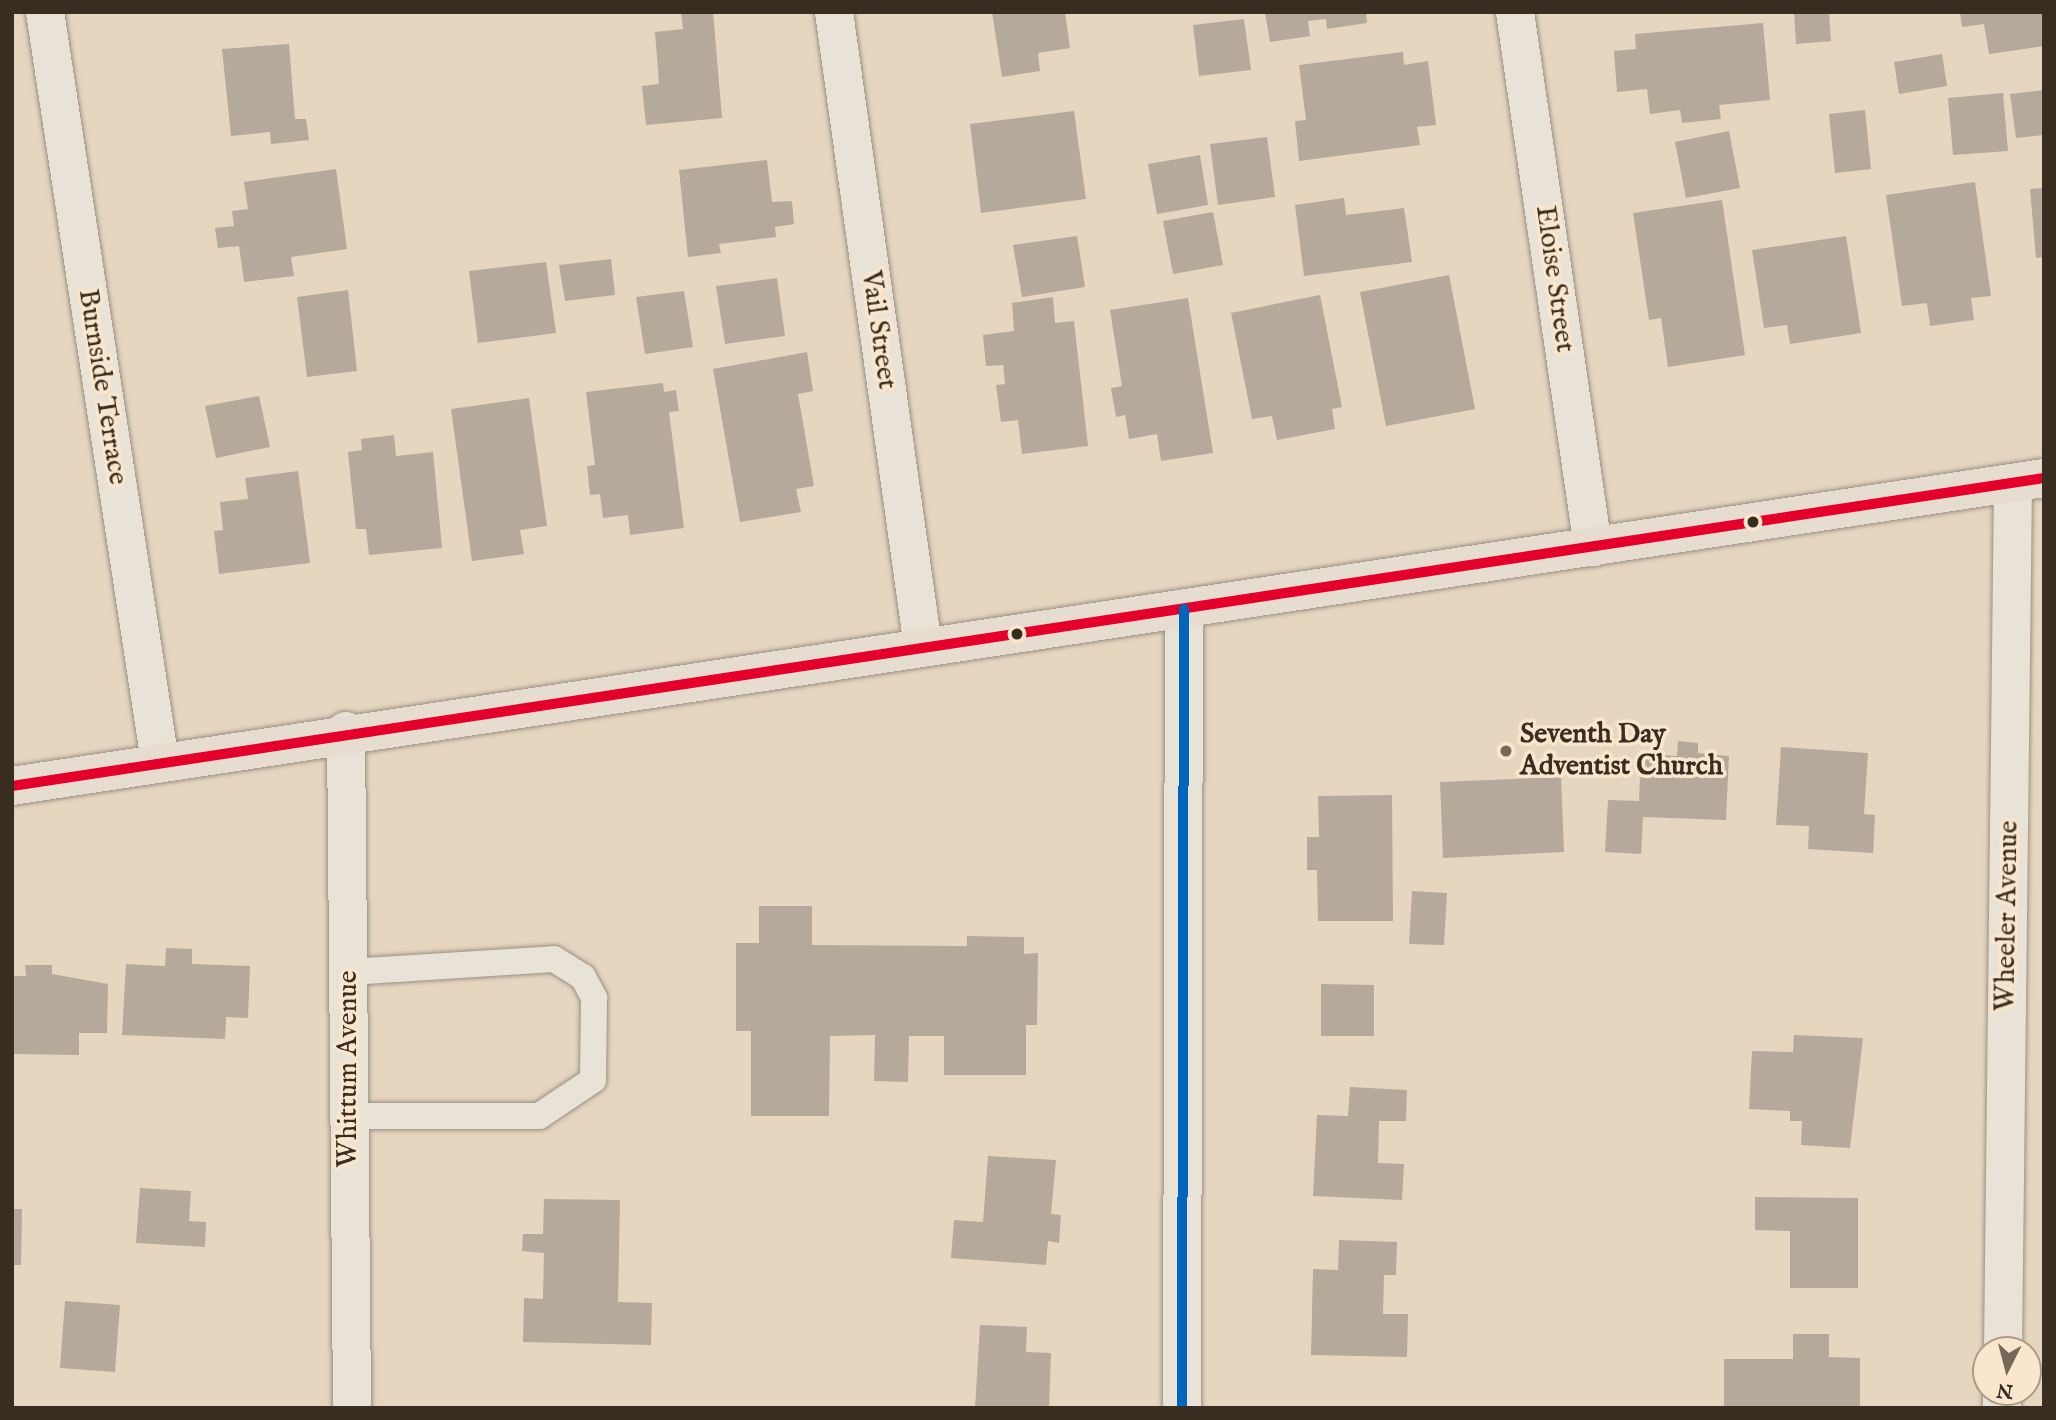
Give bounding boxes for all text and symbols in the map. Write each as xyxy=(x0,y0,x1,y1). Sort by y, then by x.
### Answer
street label: Eloise Street xyxy=(1527,204,1581,354)
street label: Vail Street xyxy=(853,269,903,391)
street label: Burnside Terrace xyxy=(70,287,134,487)
unlabelled marker xyxy=(1746,515,1760,529)
unlabelled marker xyxy=(1010,627,1024,641)
place label: Seventh Day Adventist Church xyxy=(1520,718,1723,784)
marker: Seventh Day Adventist Church xyxy=(1498,743,1514,759)
street label: Wheeler Avenue xyxy=(1990,820,2026,1012)
street label: Whittum Avenue xyxy=(332,970,366,1168)
north arrow xyxy=(1972,1336,2042,1406)
text: N xyxy=(1996,1377,2014,1403)

